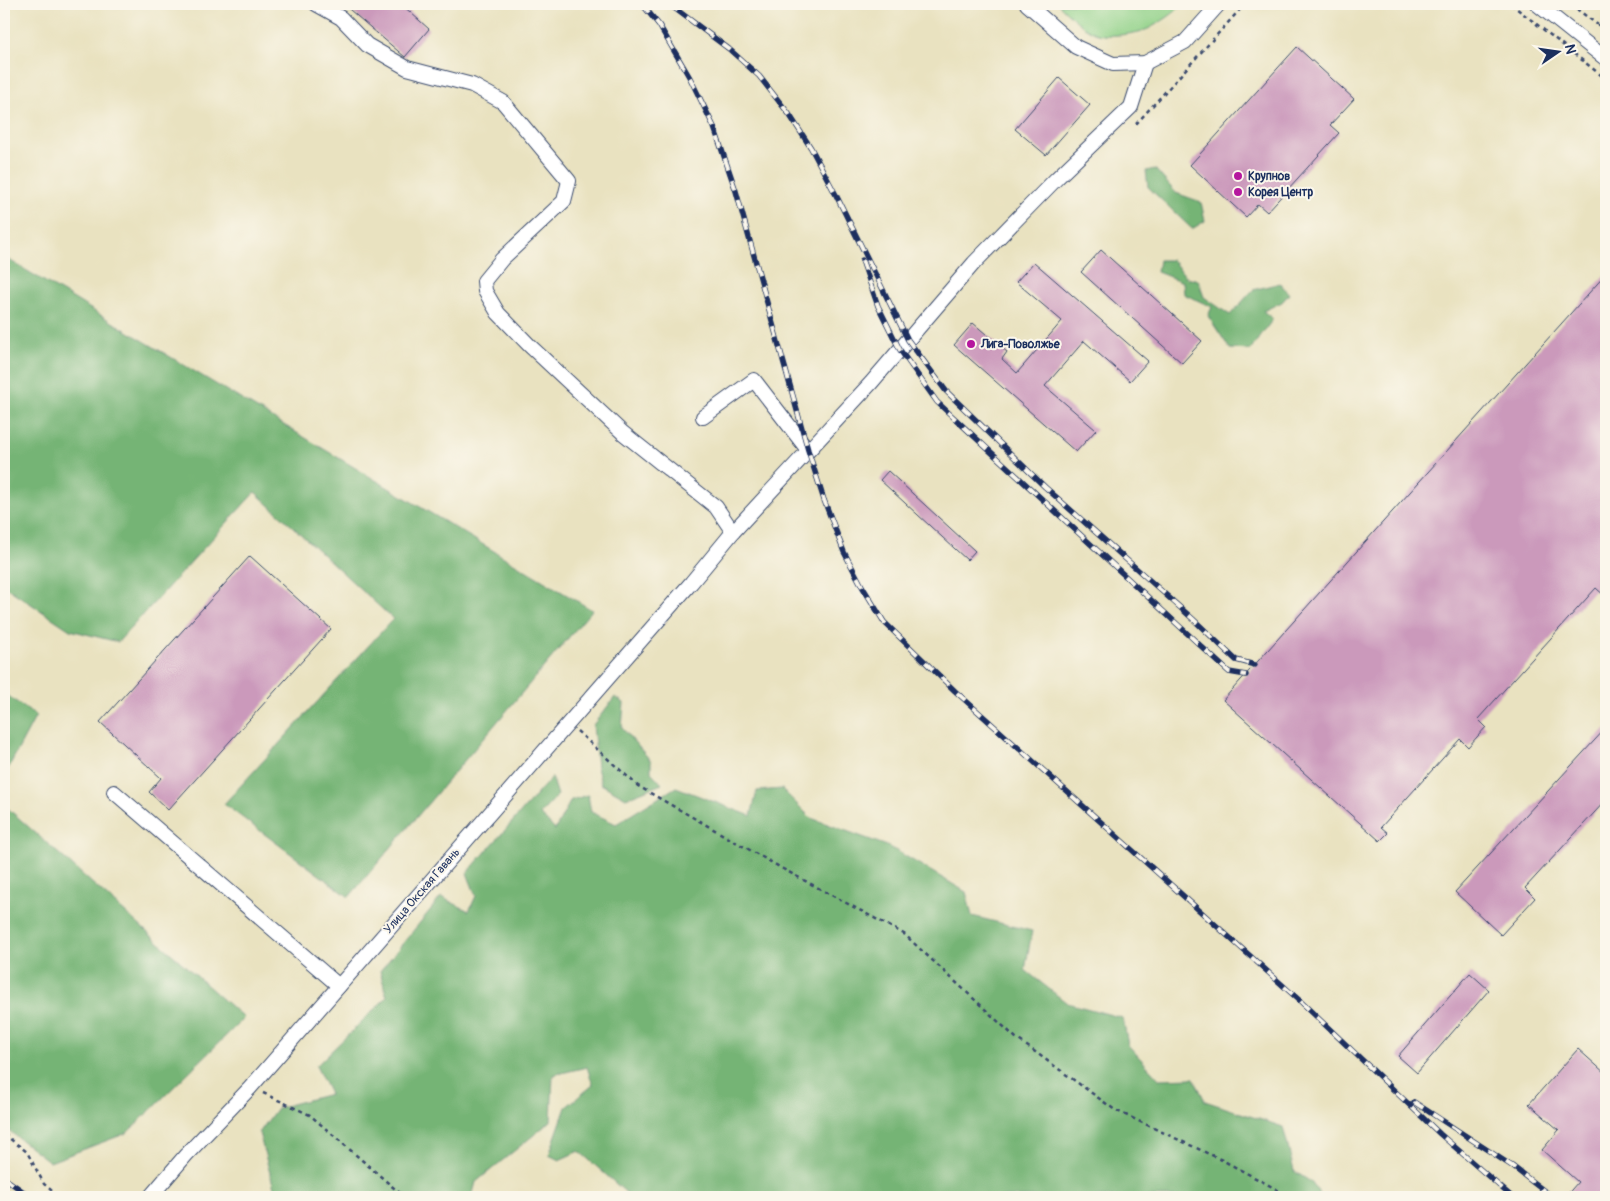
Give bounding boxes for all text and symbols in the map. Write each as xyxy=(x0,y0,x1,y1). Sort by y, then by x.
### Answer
north arrow xyxy=(1532,28,1582,78)
text: N xyxy=(1561,43,1580,56)
place label: Крупнов xyxy=(1248,169,1290,184)
marker: Крупнов xyxy=(1232,170,1244,182)
place label: Корея Центр xyxy=(1248,185,1314,200)
marker: Корея Центр xyxy=(1232,186,1244,198)
place label: Лига-Поволжье xyxy=(980,337,1061,352)
marker: Лига-Поволжье xyxy=(965,338,977,350)
street label: Улица Окская Гавань xyxy=(381,845,463,937)

